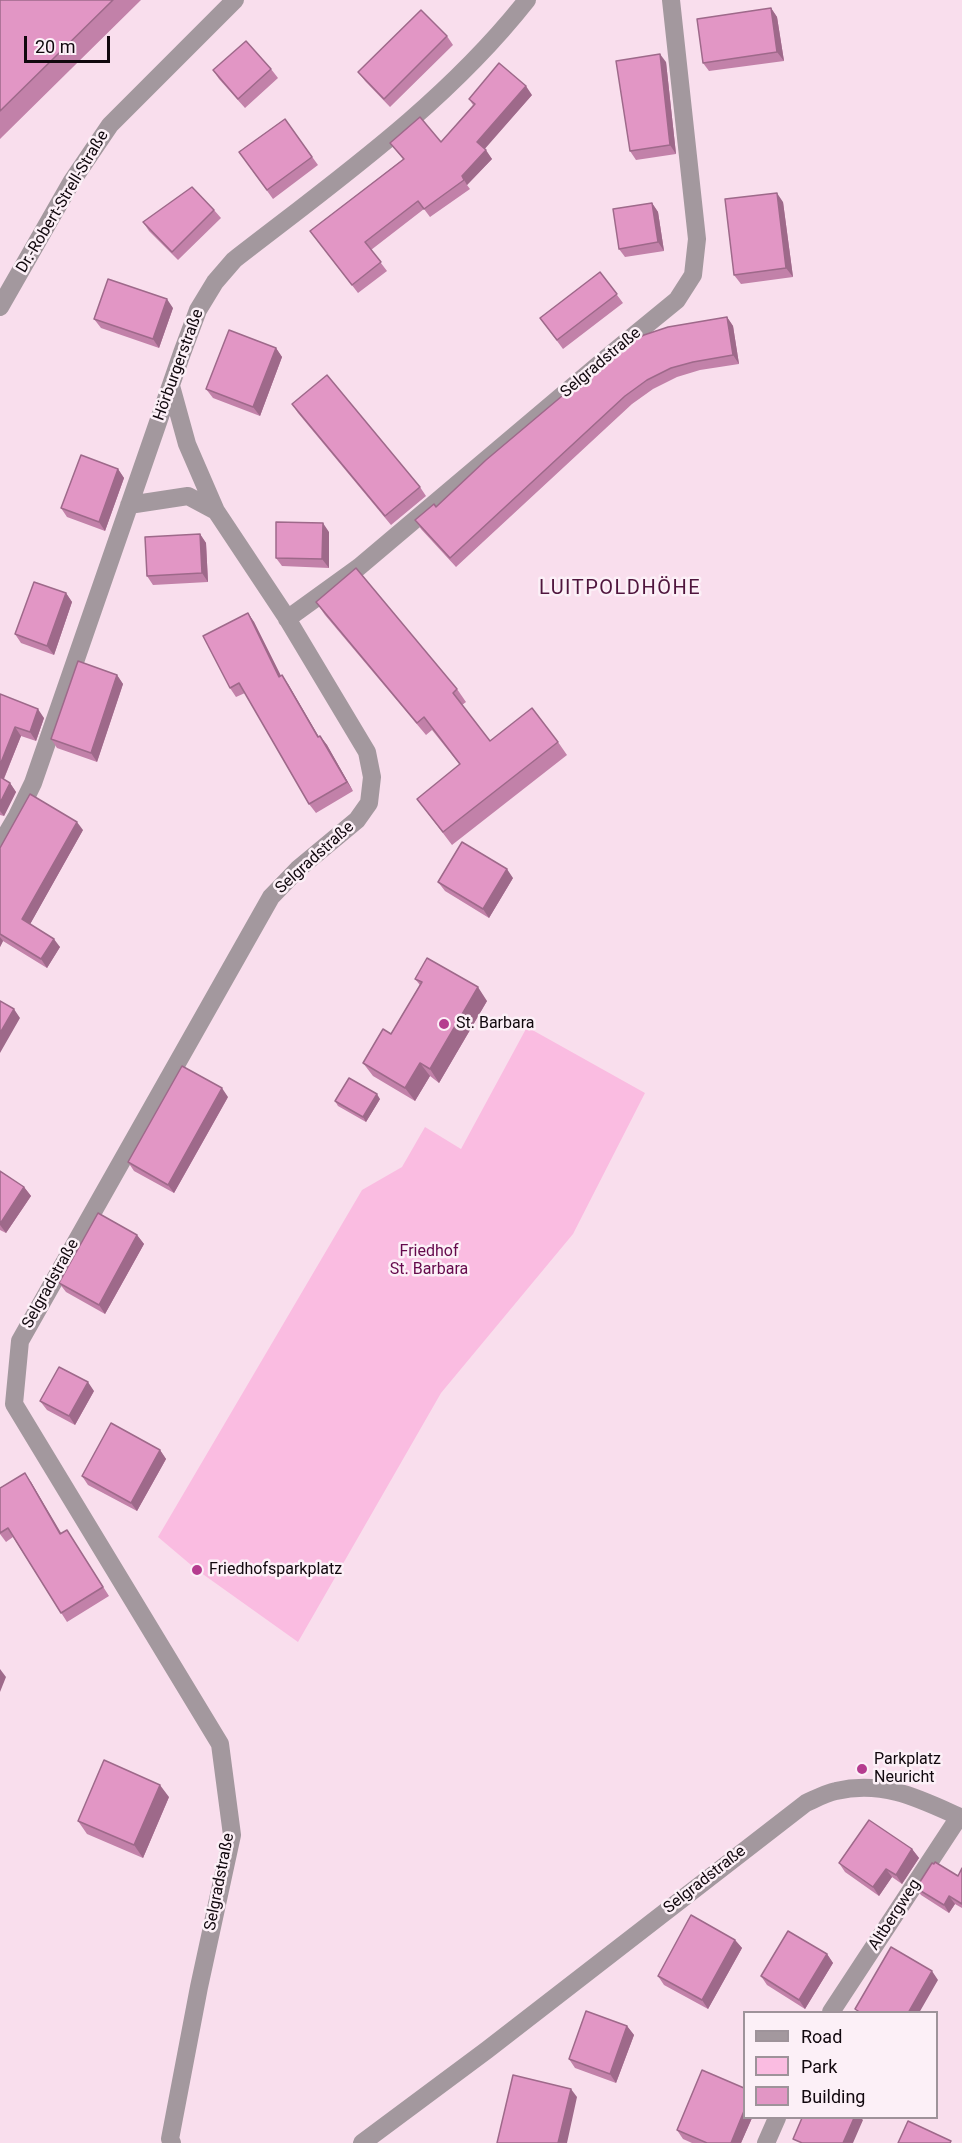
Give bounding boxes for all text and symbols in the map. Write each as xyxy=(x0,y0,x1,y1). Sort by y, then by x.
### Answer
scale bar xyxy=(27,24,112,62)
text: 20 m xyxy=(35,36,75,57)
street label: Dr.-Robert-Strell-Straße xyxy=(13,127,113,277)
street label: Hörburgerstraße xyxy=(150,307,208,423)
street label: Selgradstraße xyxy=(557,324,645,402)
district label: LUITPOLDHÖHE xyxy=(539,577,701,601)
street label: Selgradstraße xyxy=(272,818,358,898)
place label: St. Barbara xyxy=(456,1014,535,1034)
marker: St. Barbara xyxy=(437,1017,451,1031)
street label: Selgradstraße xyxy=(19,1236,83,1332)
park label: Friedhof St. Barbara xyxy=(390,1242,468,1280)
place label: Friedhofsparkplatz xyxy=(209,1560,342,1580)
marker: Friedhofsparkplatz xyxy=(190,1563,204,1577)
place label: Parkplatz Neuricht xyxy=(874,1750,941,1788)
marker: Parkplatz Neuricht xyxy=(855,1762,869,1776)
street label: Selgradstraße xyxy=(201,1832,239,1932)
street label: Selgradstraße xyxy=(660,1842,750,1918)
street label: Altbergweg xyxy=(865,1876,925,1954)
legend xyxy=(743,2011,938,2119)
text: Road xyxy=(801,2026,842,2047)
text: Park xyxy=(801,2056,837,2077)
text: Building xyxy=(801,2086,865,2107)

